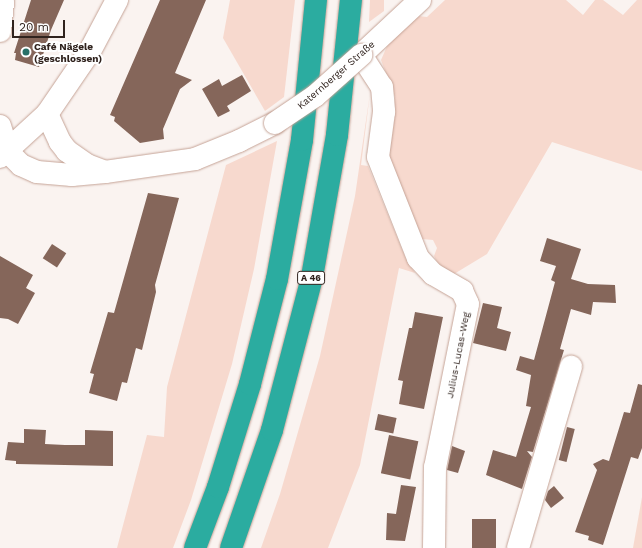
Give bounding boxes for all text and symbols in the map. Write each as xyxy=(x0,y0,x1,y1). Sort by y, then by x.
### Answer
scale bar xyxy=(14,12,67,38)
text: 20 m xyxy=(19,20,49,34)
street label: Katernberger Straße xyxy=(295,38,377,112)
place label: Café Nägele (geschlossen) xyxy=(34,40,102,64)
marker: Café Nägele (geschlossen) xyxy=(21,47,31,57)
road number: A 46 xyxy=(296,271,326,285)
street label: Julius-Lucas-Weg xyxy=(444,311,472,399)

